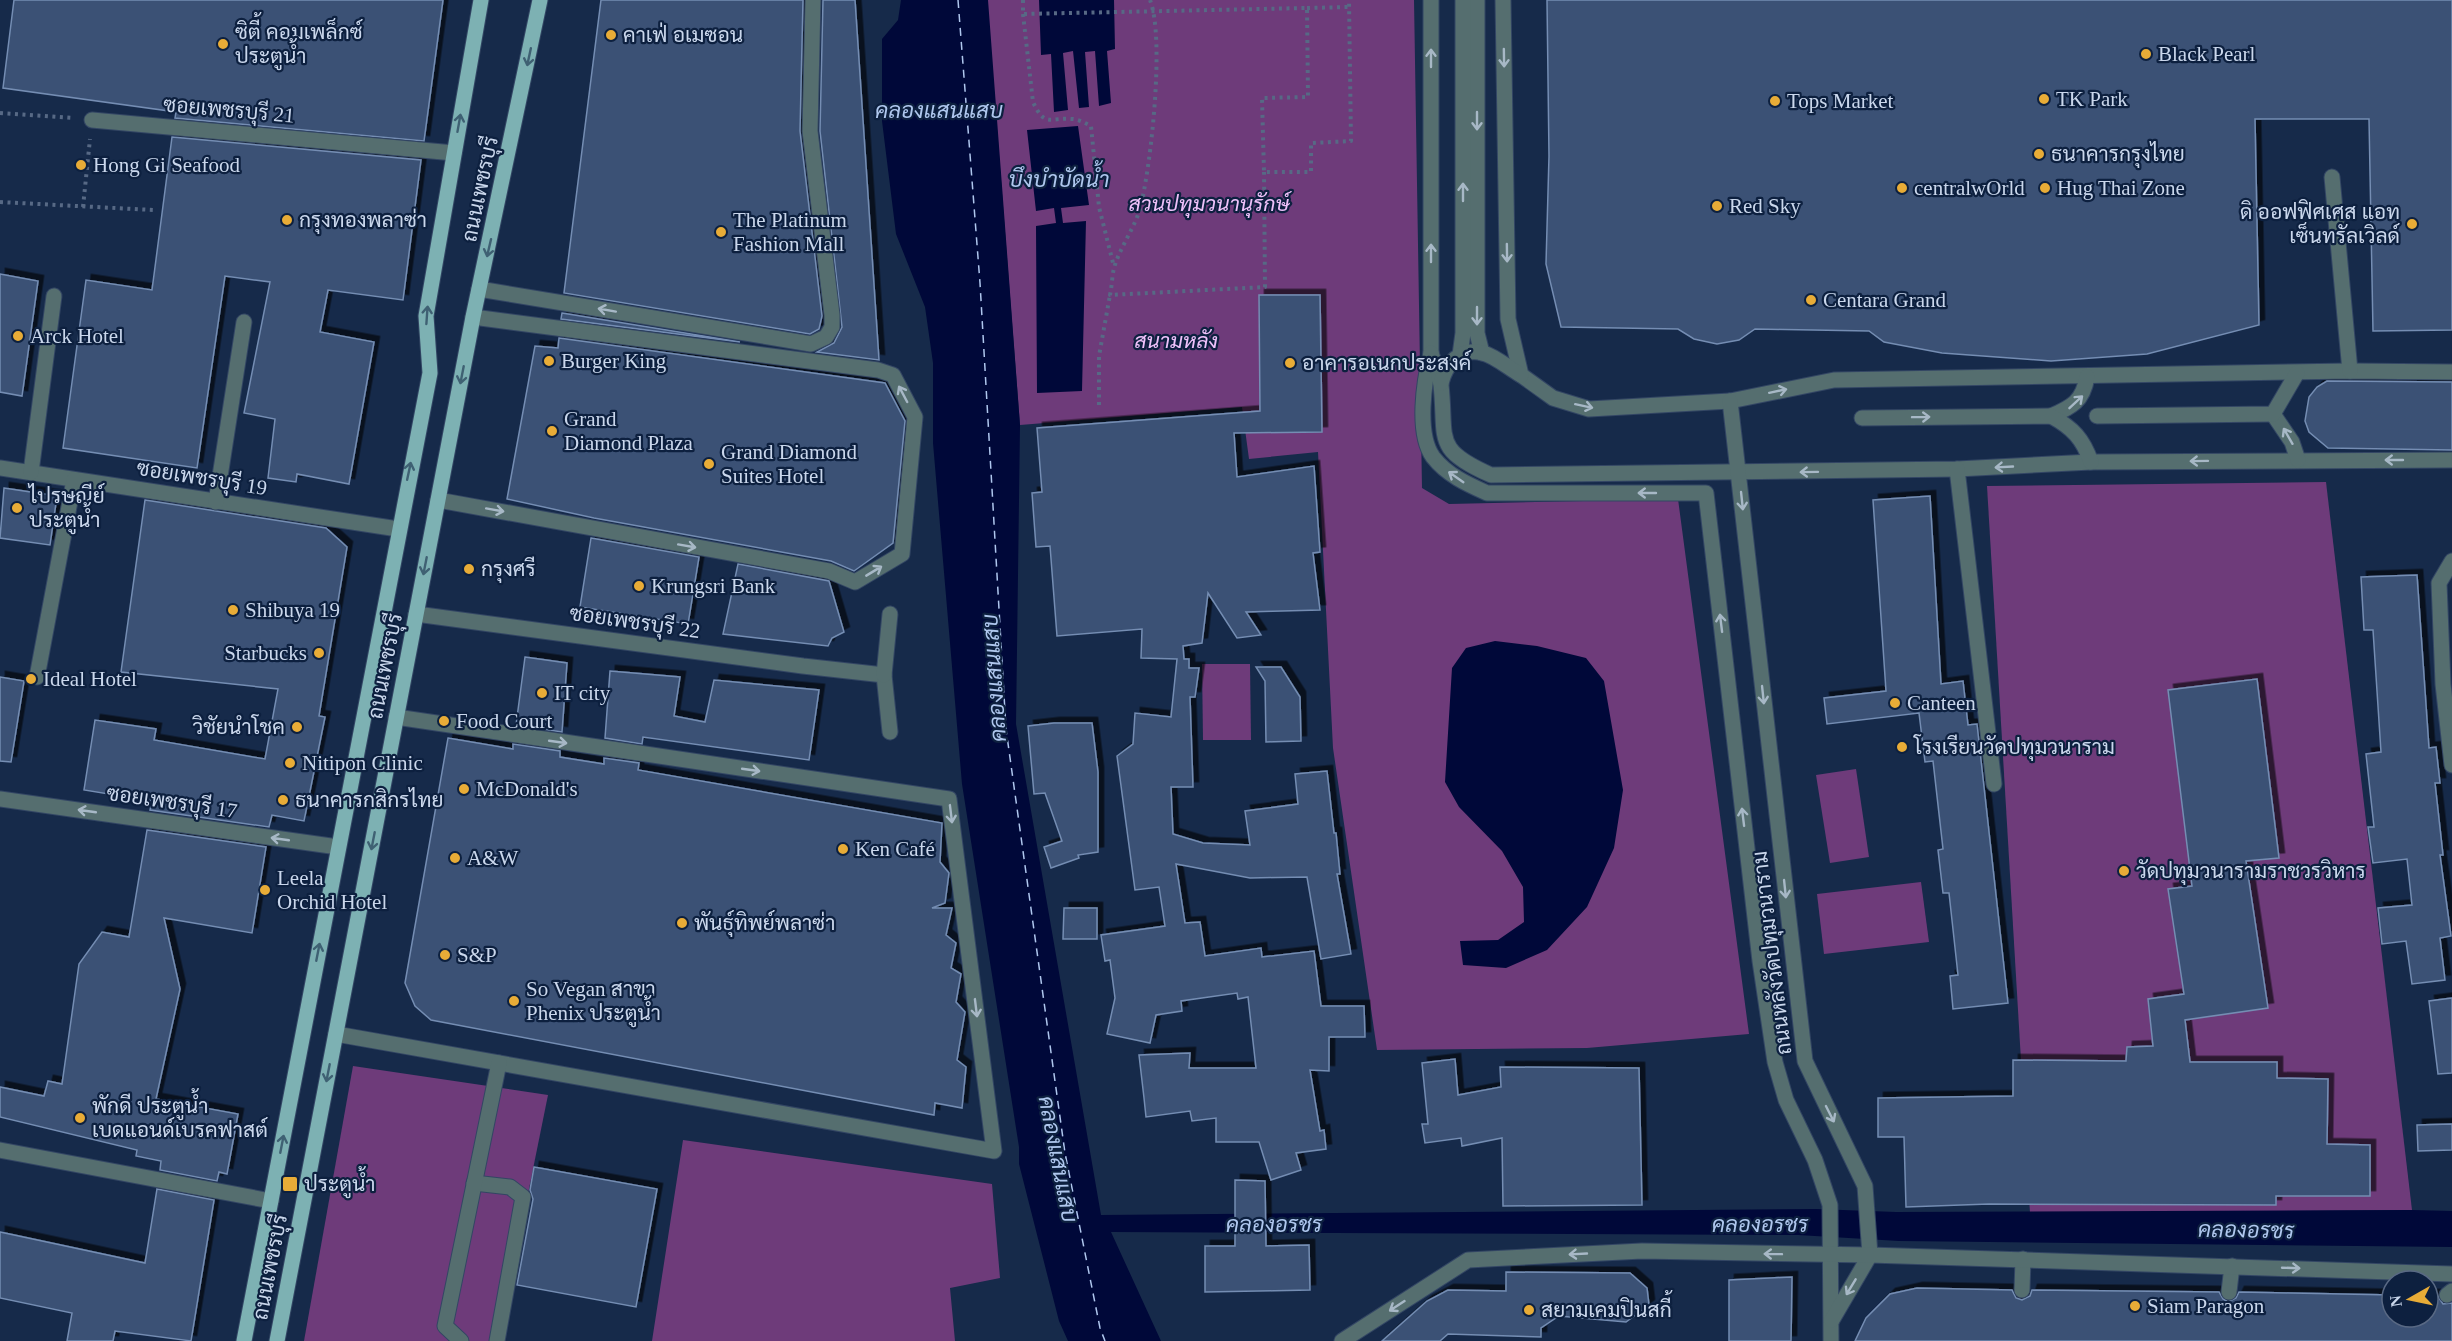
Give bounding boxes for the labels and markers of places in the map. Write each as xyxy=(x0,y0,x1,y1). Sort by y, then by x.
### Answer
place label: ซิตี้ คอมเพล็กซ์ ประตูน้ำ xyxy=(235,12,363,71)
place label: คาเฟ่ อเมซอน xyxy=(623,22,743,47)
marker: คาเฟ่ อเมซอน xyxy=(604,28,618,42)
marker: ซิตี้ คอมเพล็กซ์ ประตูน้ำ xyxy=(216,37,230,51)
place label: Black Pearl xyxy=(2158,42,2256,66)
marker: Black Pearl xyxy=(2139,47,2153,61)
place label: TK Park xyxy=(2056,87,2128,111)
place label: Tops Market xyxy=(1787,89,1894,113)
marker: TK Park xyxy=(2037,92,2051,106)
marker: Tops Market xyxy=(1768,94,1782,108)
place label: ธนาคารกรุงไทย xyxy=(2051,141,2185,168)
marker: ธนาคารกรุงไทย xyxy=(2032,147,2046,161)
place label: Hong Gi Seafood xyxy=(93,153,240,177)
marker: Hong Gi Seafood xyxy=(74,158,88,172)
place label: centralwOrld xyxy=(1914,176,2025,200)
place label: Hug Thai Zone xyxy=(2057,176,2185,200)
marker: centralwOrld xyxy=(1895,181,1909,195)
marker: Hug Thai Zone xyxy=(2038,181,2052,195)
place label: Red Sky xyxy=(1729,194,1801,218)
marker: Red Sky xyxy=(1710,199,1724,213)
place label: ดิ ออฟฟิศเศส แอท เซ็นทรัลเวิลด์ xyxy=(2240,199,2400,248)
place label: กรุงทองพลาซ่า xyxy=(299,208,427,234)
place label: The Platinum Fashion Mall xyxy=(733,208,847,256)
marker: กรุงทองพลาซ่า xyxy=(280,213,294,227)
marker: ดิ ออฟฟิศเศส แอท เซ็นทรัลเวิลด์ xyxy=(2405,217,2419,231)
marker: The Platinum Fashion Mall xyxy=(714,225,728,239)
place label: Centara Grand xyxy=(1823,288,1947,312)
marker: Centara Grand xyxy=(1804,293,1818,307)
place label: Arck Hotel xyxy=(30,324,124,348)
marker: Arck Hotel xyxy=(11,329,25,343)
place label: Burger King xyxy=(561,349,667,373)
place label: อาคารอเนกประสงค์ xyxy=(1302,349,1471,375)
marker: Burger King xyxy=(542,354,556,368)
marker: อาคารอเนกประสงค์ xyxy=(1283,356,1297,370)
place label: Grand Diamond Plaza xyxy=(564,407,694,455)
marker: Grand Diamond Plaza xyxy=(545,424,559,438)
place label: Grand Diamond Suites Hotel xyxy=(721,440,857,488)
marker: Grand Diamond Suites Hotel xyxy=(702,457,716,471)
place label: ไปรษณีย์ ประตูน้ำ xyxy=(27,482,105,535)
marker: ไปรษณีย์ ประตูน้ำ xyxy=(10,501,24,515)
place label: กรุงศรี xyxy=(481,556,536,583)
marker: กรุงศรี xyxy=(462,562,476,576)
place label: Krungsri Bank xyxy=(651,574,776,598)
marker: Krungsri Bank xyxy=(632,579,646,593)
place label: Shibuya 19 xyxy=(245,598,340,622)
marker: Shibuya 19 xyxy=(226,603,240,617)
place label: Starbucks xyxy=(224,641,307,665)
marker: Starbucks xyxy=(312,646,326,660)
place label: Ideal Hotel xyxy=(43,667,137,691)
marker: Ideal Hotel xyxy=(24,672,38,686)
place label: IT city xyxy=(554,681,611,705)
marker: IT city xyxy=(535,686,549,700)
place label: Canteen xyxy=(1907,691,1976,715)
marker: Canteen xyxy=(1888,696,1902,710)
place label: Food Court xyxy=(456,709,552,733)
place label: วิชัยนำโชค xyxy=(192,714,285,739)
marker: Food Court xyxy=(437,714,451,728)
marker: วิชัยนำโชค xyxy=(290,720,304,734)
place label: โรงเรียนวัดปทุมวนาราม xyxy=(1913,734,2115,761)
marker: โรงเรียนวัดปทุมวนาราม xyxy=(1895,740,1909,754)
place label: Nitipon Clinic xyxy=(302,751,423,775)
marker: Nitipon Clinic xyxy=(283,756,297,770)
place label: McDonald's xyxy=(476,777,578,801)
marker: McDonald's xyxy=(457,782,471,796)
place label: ธนาคารกสิกรไทย xyxy=(295,787,444,812)
marker: ธนาคารกสิกรไทย xyxy=(276,793,290,807)
place label: Ken Café xyxy=(855,837,935,861)
marker: Ken Café xyxy=(836,842,850,856)
place label: A&W xyxy=(467,846,519,870)
marker: A&W xyxy=(448,851,462,865)
place label: วัดปทุมวนารามราชวรวิหาร xyxy=(2136,859,2366,885)
marker: วัดปทุมวนารามราชวรวิหาร xyxy=(2117,864,2131,878)
place label: Leela Orchid Hotel xyxy=(277,866,387,914)
marker: Leela Orchid Hotel xyxy=(258,883,272,897)
place label: พันธุ์ทิพย์พลาซ่า xyxy=(694,909,835,937)
marker: พันธุ์ทิพย์พลาซ่า xyxy=(675,916,689,930)
place label: S&P xyxy=(457,943,497,967)
marker: S&P xyxy=(438,948,452,962)
place label: So Vegan สาขา Phenix ประตูน้ำ xyxy=(526,977,661,1028)
marker: So Vegan สาขา Phenix ประตูน้ำ xyxy=(507,994,521,1008)
place label: พักดี ประตูน้ำ เบดแอนด์เบรคฟาสต์ xyxy=(92,1088,268,1142)
marker: พักดี ประตูน้ำ เบดแอนด์เบรคฟาสต์ xyxy=(73,1111,87,1125)
place label: ประตูน้ำ xyxy=(304,1166,375,1199)
marker: ประตูน้ำ xyxy=(281,1175,299,1193)
place label: สยามเคมปินสกี้ xyxy=(1541,1290,1673,1322)
place label: Siam Paragon xyxy=(2147,1294,2265,1318)
marker: Siam Paragon xyxy=(2128,1299,2142,1313)
marker: สยามเคมปินสกี้ xyxy=(1522,1303,1536,1317)

